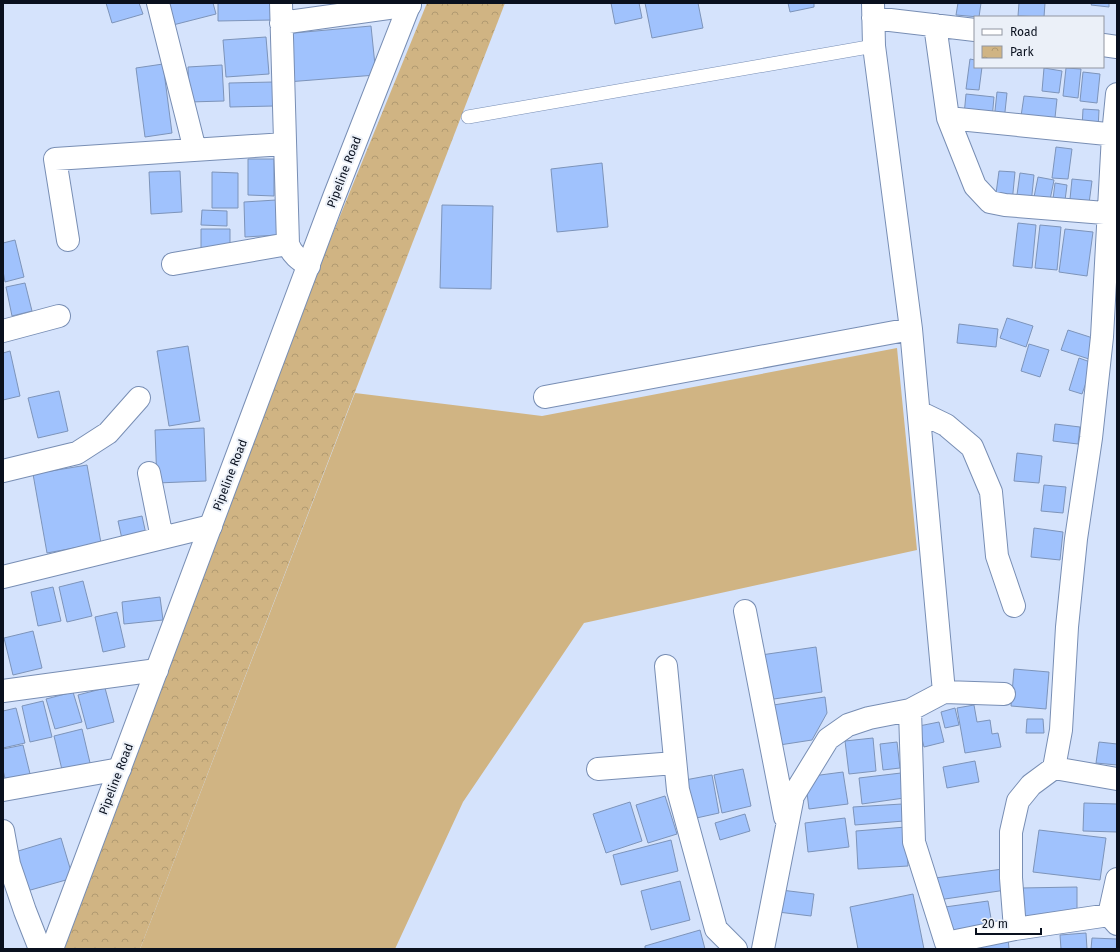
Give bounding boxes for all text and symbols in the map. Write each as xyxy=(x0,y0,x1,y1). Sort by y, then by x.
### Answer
legend xyxy=(974,16,1104,68)
text: Road xyxy=(1010,25,1038,39)
text: Park xyxy=(1010,45,1034,59)
street label: Pipeline Road xyxy=(324,134,364,210)
street label: Pipeline Road xyxy=(210,437,250,513)
street label: Pipeline Road xyxy=(96,741,136,817)
scale bar xyxy=(976,910,1041,936)
text: 20 m xyxy=(982,917,1008,931)

